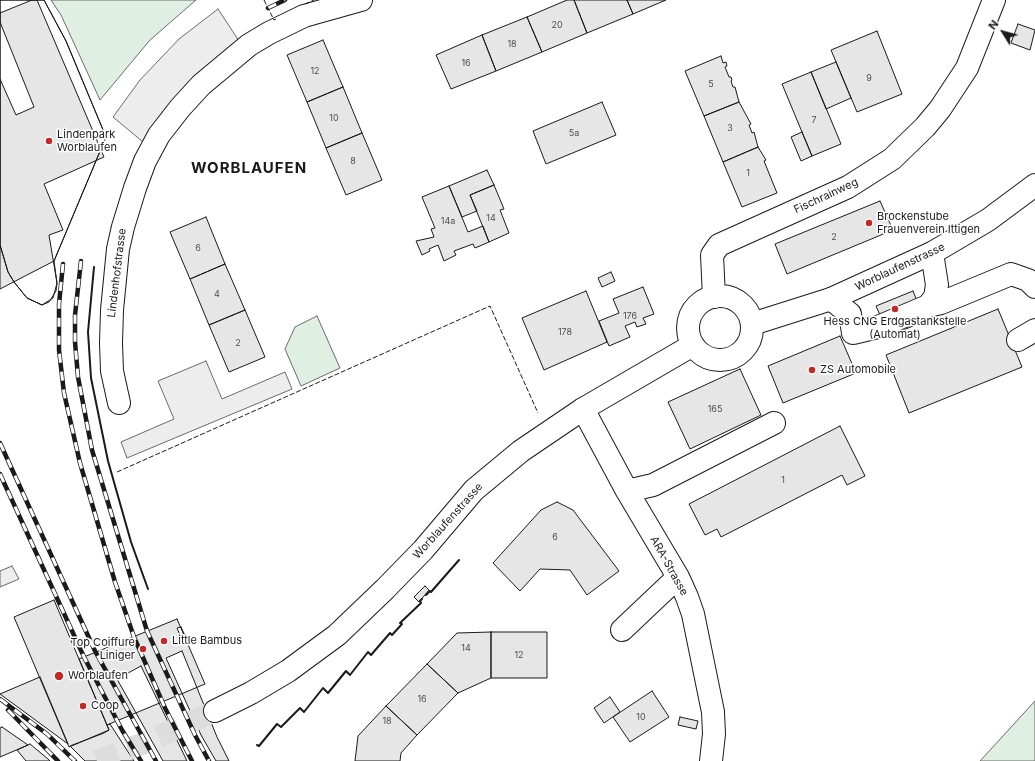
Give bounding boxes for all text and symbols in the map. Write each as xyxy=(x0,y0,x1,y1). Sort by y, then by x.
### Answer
north arrow xyxy=(983,12,1023,52)
text: N xyxy=(985,17,1002,32)
house number: 20 xyxy=(551,20,563,30)
house number: 18 xyxy=(507,39,517,49)
house number: 16 xyxy=(461,58,471,68)
house number: 12 xyxy=(310,66,320,76)
house number: 9 xyxy=(866,73,872,83)
house number: 5 xyxy=(708,79,714,89)
house number: 10 xyxy=(329,113,339,123)
house number: 7 xyxy=(811,115,817,125)
house number: 3 xyxy=(727,123,733,133)
place label: Lindenpark Worblaufen xyxy=(57,128,117,154)
house number: 5a xyxy=(569,128,579,138)
marker: Lindenpark Worblaufen xyxy=(44,136,54,146)
house number: 8 xyxy=(350,156,356,166)
district label: WORBLAUFEN xyxy=(191,159,307,177)
house number: 1 xyxy=(746,168,750,178)
street label: Fischrainweg xyxy=(792,175,860,217)
place label: Brockenstube Frauenverein Ittigen xyxy=(877,210,980,236)
house number: 14 xyxy=(486,213,496,223)
house number: 14a xyxy=(441,216,455,226)
marker: Brockenstube Frauenverein Ittigen xyxy=(864,218,874,228)
street label: Lindenhofstrasse xyxy=(105,228,129,318)
house number: 2 xyxy=(831,232,837,242)
street label: Worblaufenstrasse xyxy=(853,240,947,294)
house number: 6 xyxy=(195,243,201,253)
house number: 4 xyxy=(214,289,220,299)
marker: Hess CNG Erdgastankstelle (Automat) xyxy=(890,304,900,314)
house number: 176 xyxy=(623,311,637,321)
place label: Hess CNG Erdgastankstelle (Automat) xyxy=(824,315,966,341)
house number: 178 xyxy=(558,327,572,337)
house number: 2 xyxy=(235,338,241,348)
place label: ZS Automobile xyxy=(820,363,896,377)
marker: ZS Automobile xyxy=(807,365,817,375)
house number: 165 xyxy=(708,404,722,414)
house number: 1 xyxy=(781,475,785,485)
street label: Worblaufenstrasse xyxy=(410,480,486,562)
house number: 6 xyxy=(552,532,558,542)
street label: ARA-Strasse xyxy=(647,534,691,598)
place label: Little Bambus xyxy=(172,634,242,648)
place label: Top Coiffure Liniger xyxy=(70,636,135,662)
marker: Little Bambus xyxy=(159,636,169,646)
house number: 14 xyxy=(461,643,471,653)
marker: Top Coiffure Liniger xyxy=(138,644,148,654)
house number: 12 xyxy=(514,650,524,660)
place label: Worblaufen xyxy=(68,669,128,683)
marker: Worblaufen xyxy=(53,670,65,682)
house number: 16 xyxy=(417,694,427,704)
place label: Coop xyxy=(91,699,119,713)
marker: Coop xyxy=(78,701,88,711)
house number: 10 xyxy=(636,712,646,722)
house number: 18 xyxy=(382,716,392,726)

